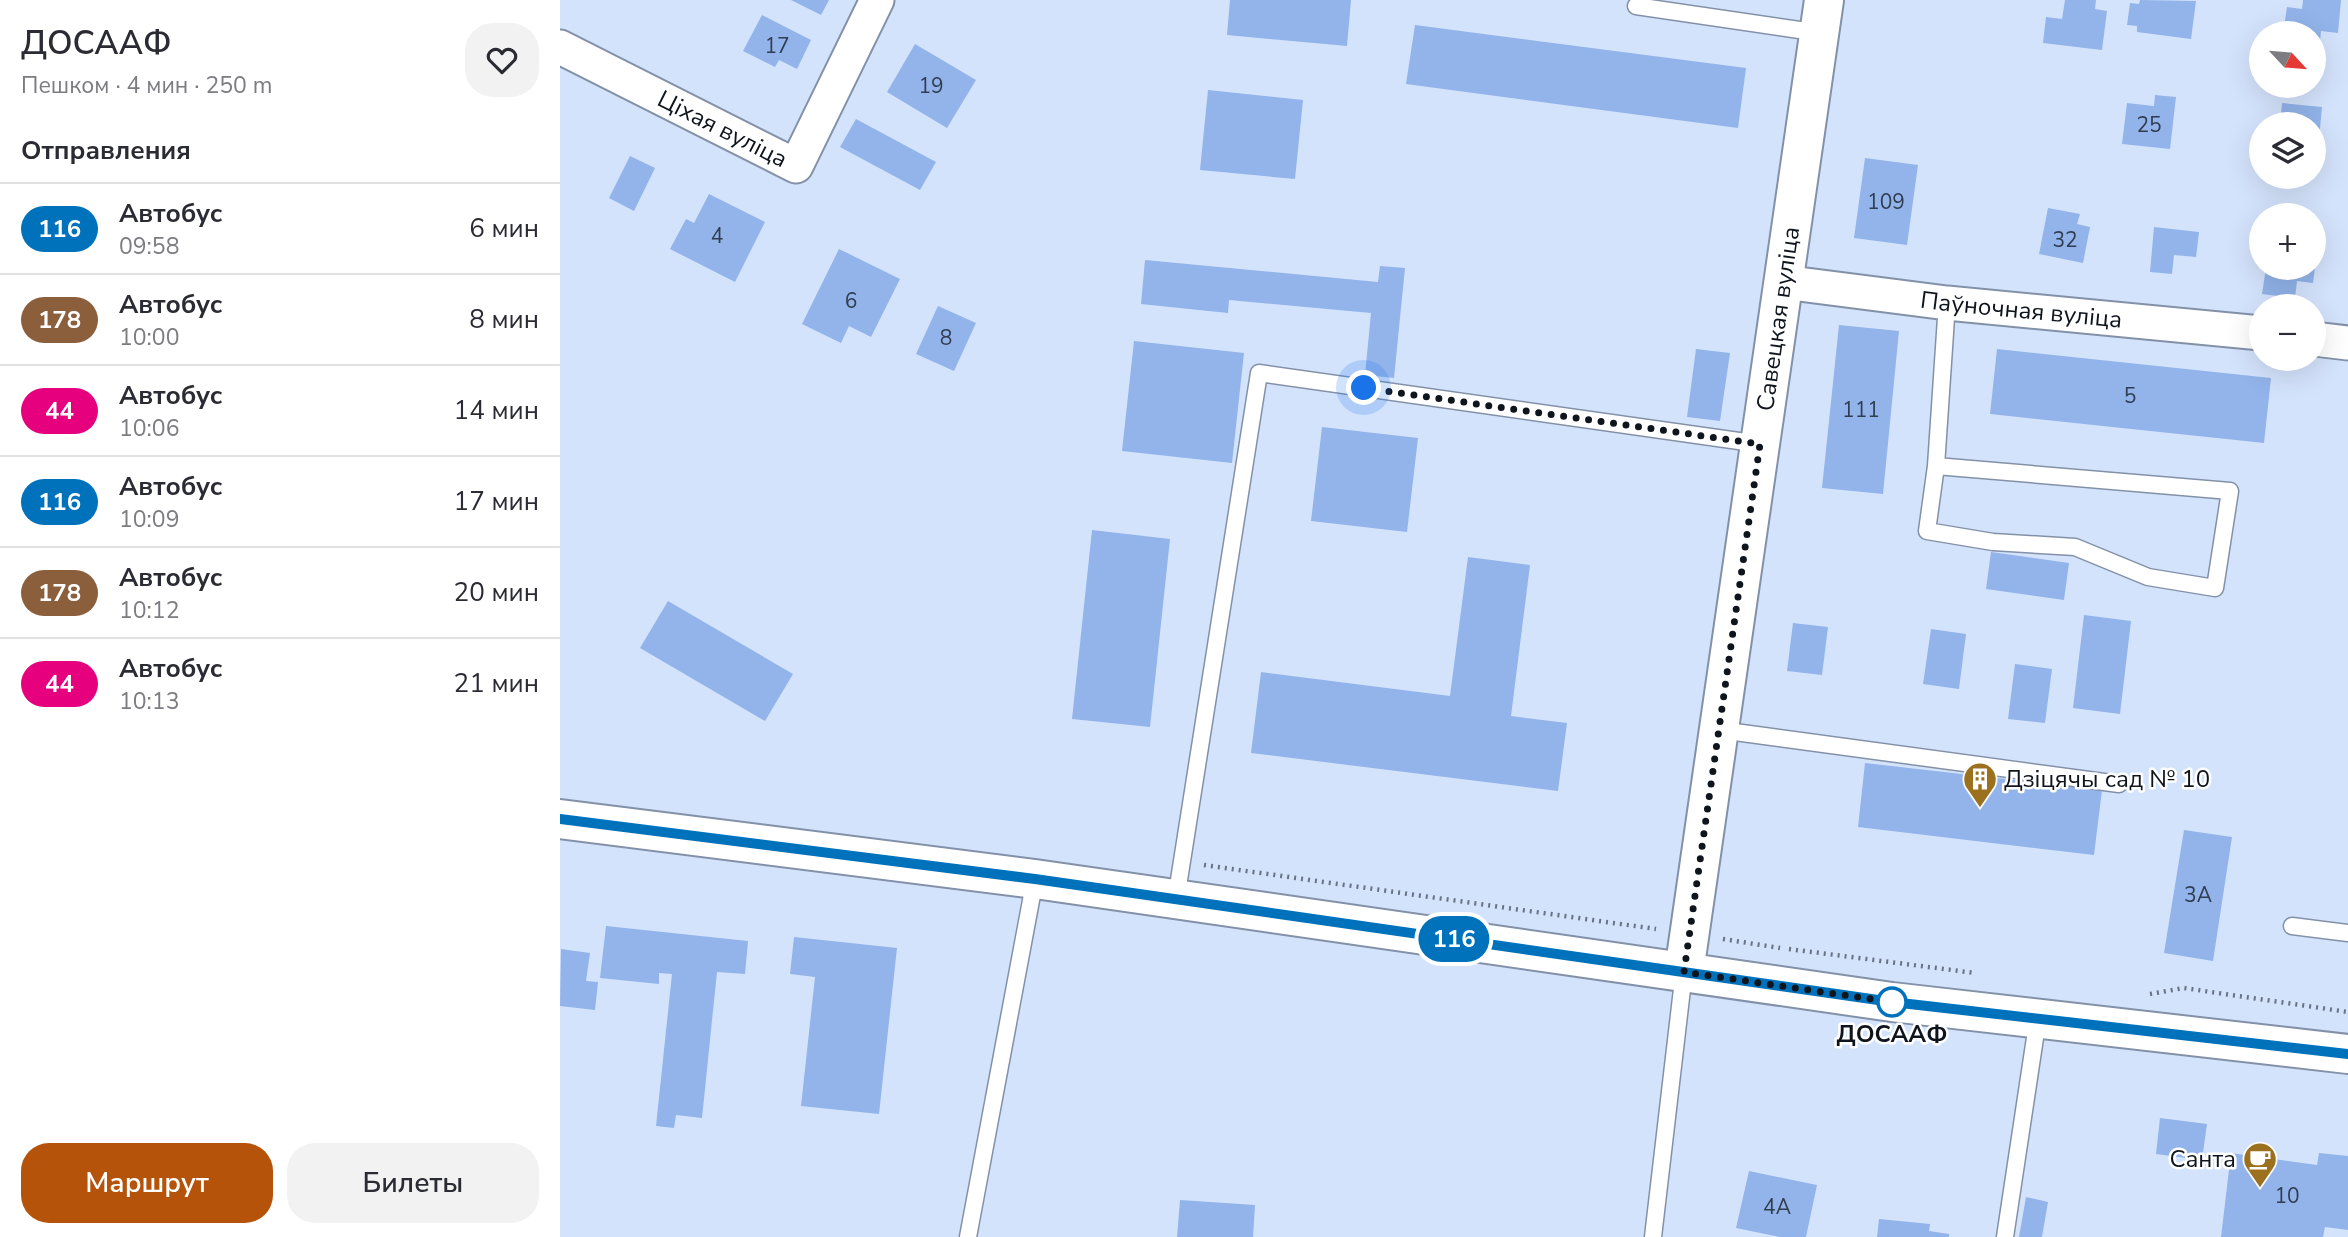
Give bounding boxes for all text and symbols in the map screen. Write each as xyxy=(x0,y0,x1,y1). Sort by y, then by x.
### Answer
text: ДОСААФ xyxy=(21,21,171,66)
north arrow xyxy=(2249,21,2326,98)
map controls xyxy=(2249,21,2326,371)
button: heart xyxy=(465,23,539,97)
house number: 17 xyxy=(764,32,790,60)
text: Пешком · 4 мин · 250 m xyxy=(21,70,272,101)
house number: 19 xyxy=(918,72,944,100)
street label: Ціхая вуліца xyxy=(652,83,793,175)
house number: 25 xyxy=(2136,111,2162,139)
button: layers xyxy=(2249,112,2326,189)
text: Отправления xyxy=(21,133,191,168)
house number: 109 xyxy=(1867,188,1905,216)
text: Автобус xyxy=(119,196,222,231)
button: + xyxy=(2249,203,2326,280)
text: 6 мин xyxy=(469,211,539,246)
text: 116 xyxy=(38,213,81,245)
house number: 4 xyxy=(711,222,723,250)
street label: Савецкая вуліца xyxy=(1749,224,1807,413)
house number: 32 xyxy=(2052,226,2078,254)
text: 09:58 xyxy=(119,231,179,262)
street label: Паўночная вуліца xyxy=(1919,284,2124,336)
text: Автобус xyxy=(119,287,222,322)
house number: 6 xyxy=(845,287,857,315)
button: − xyxy=(2249,294,2326,371)
text: 8 мин xyxy=(469,302,539,337)
text: 178 xyxy=(38,304,81,336)
text: 10:00 xyxy=(119,322,179,353)
house number: 8 xyxy=(940,324,952,352)
your location xyxy=(1346,370,1381,405)
text: Автобус xyxy=(119,378,222,413)
house number: 5 xyxy=(2124,382,2136,410)
text: 14 мин xyxy=(454,393,539,428)
text: 44 xyxy=(45,395,74,427)
house number: 111 xyxy=(1842,396,1880,424)
text: 10:06 xyxy=(119,413,179,444)
text: Автобус xyxy=(119,469,222,504)
text: 17 мин xyxy=(454,484,539,519)
text: 116 xyxy=(38,486,81,518)
text: 10:09 xyxy=(119,504,179,535)
text: Автобус xyxy=(119,560,222,595)
text: 20 мин xyxy=(454,575,539,610)
text: 178 xyxy=(38,577,81,609)
text: 10:12 xyxy=(119,595,179,626)
text: Автобус xyxy=(119,651,222,686)
text: 21 мин xyxy=(454,666,539,701)
text: 44 xyxy=(45,668,74,700)
text: 10:13 xyxy=(119,686,179,717)
building icon: Дзіцячы сад № 10 xyxy=(1961,760,1999,809)
place label: Дзіцячы сад № 10 xyxy=(2004,763,2210,795)
house number: 3А xyxy=(2184,881,2212,909)
line badge: 116 xyxy=(1414,916,1494,962)
text: 116 xyxy=(1432,923,1476,955)
marker: ДОСААФ xyxy=(1877,987,1907,1017)
place label: ДОСААФ xyxy=(1837,1018,1947,1050)
cafe icon: Санта xyxy=(2241,1140,2279,1189)
button: Маршрут xyxy=(21,1143,273,1223)
button: Билеты xyxy=(287,1143,539,1223)
place label: Санта xyxy=(2169,1143,2236,1175)
house number: 10 xyxy=(2274,1182,2300,1210)
house number: 4А xyxy=(1763,1193,1791,1221)

